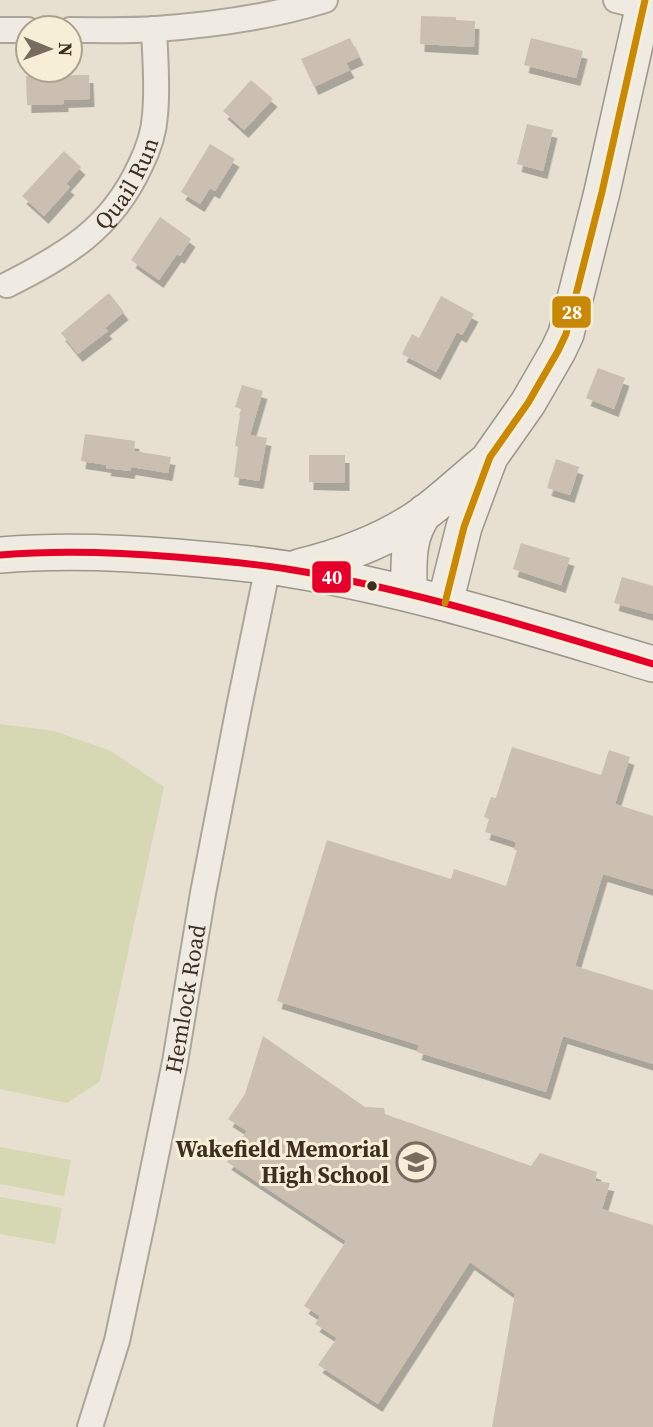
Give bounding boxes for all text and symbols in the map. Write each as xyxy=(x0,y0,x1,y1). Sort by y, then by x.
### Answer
north arrow xyxy=(14,14,84,84)
text: N xyxy=(53,42,79,57)
street label: Quail Run xyxy=(87,133,166,237)
line badge: 28 xyxy=(551,295,592,329)
text: 28 xyxy=(562,299,582,325)
line badge: 40 xyxy=(311,560,352,594)
text: 40 xyxy=(322,564,342,590)
unlabelled marker xyxy=(365,579,379,593)
street label: Hemlock Road xyxy=(157,922,214,1076)
place label: Wakefield Memorial High School xyxy=(176,1133,389,1191)
school or university icon: Wakefield Memorial High School xyxy=(395,1141,437,1183)

